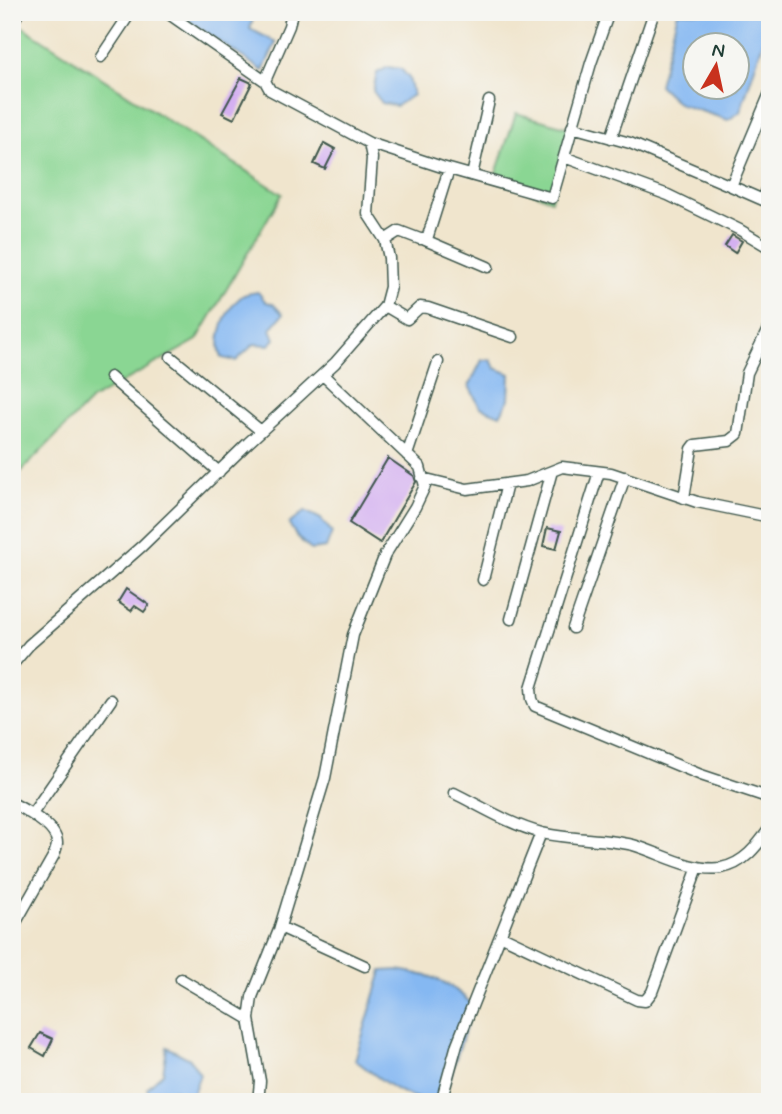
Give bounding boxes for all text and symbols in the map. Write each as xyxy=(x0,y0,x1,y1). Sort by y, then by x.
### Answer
north arrow xyxy=(680,32,750,102)
text: N xyxy=(710,37,727,64)

